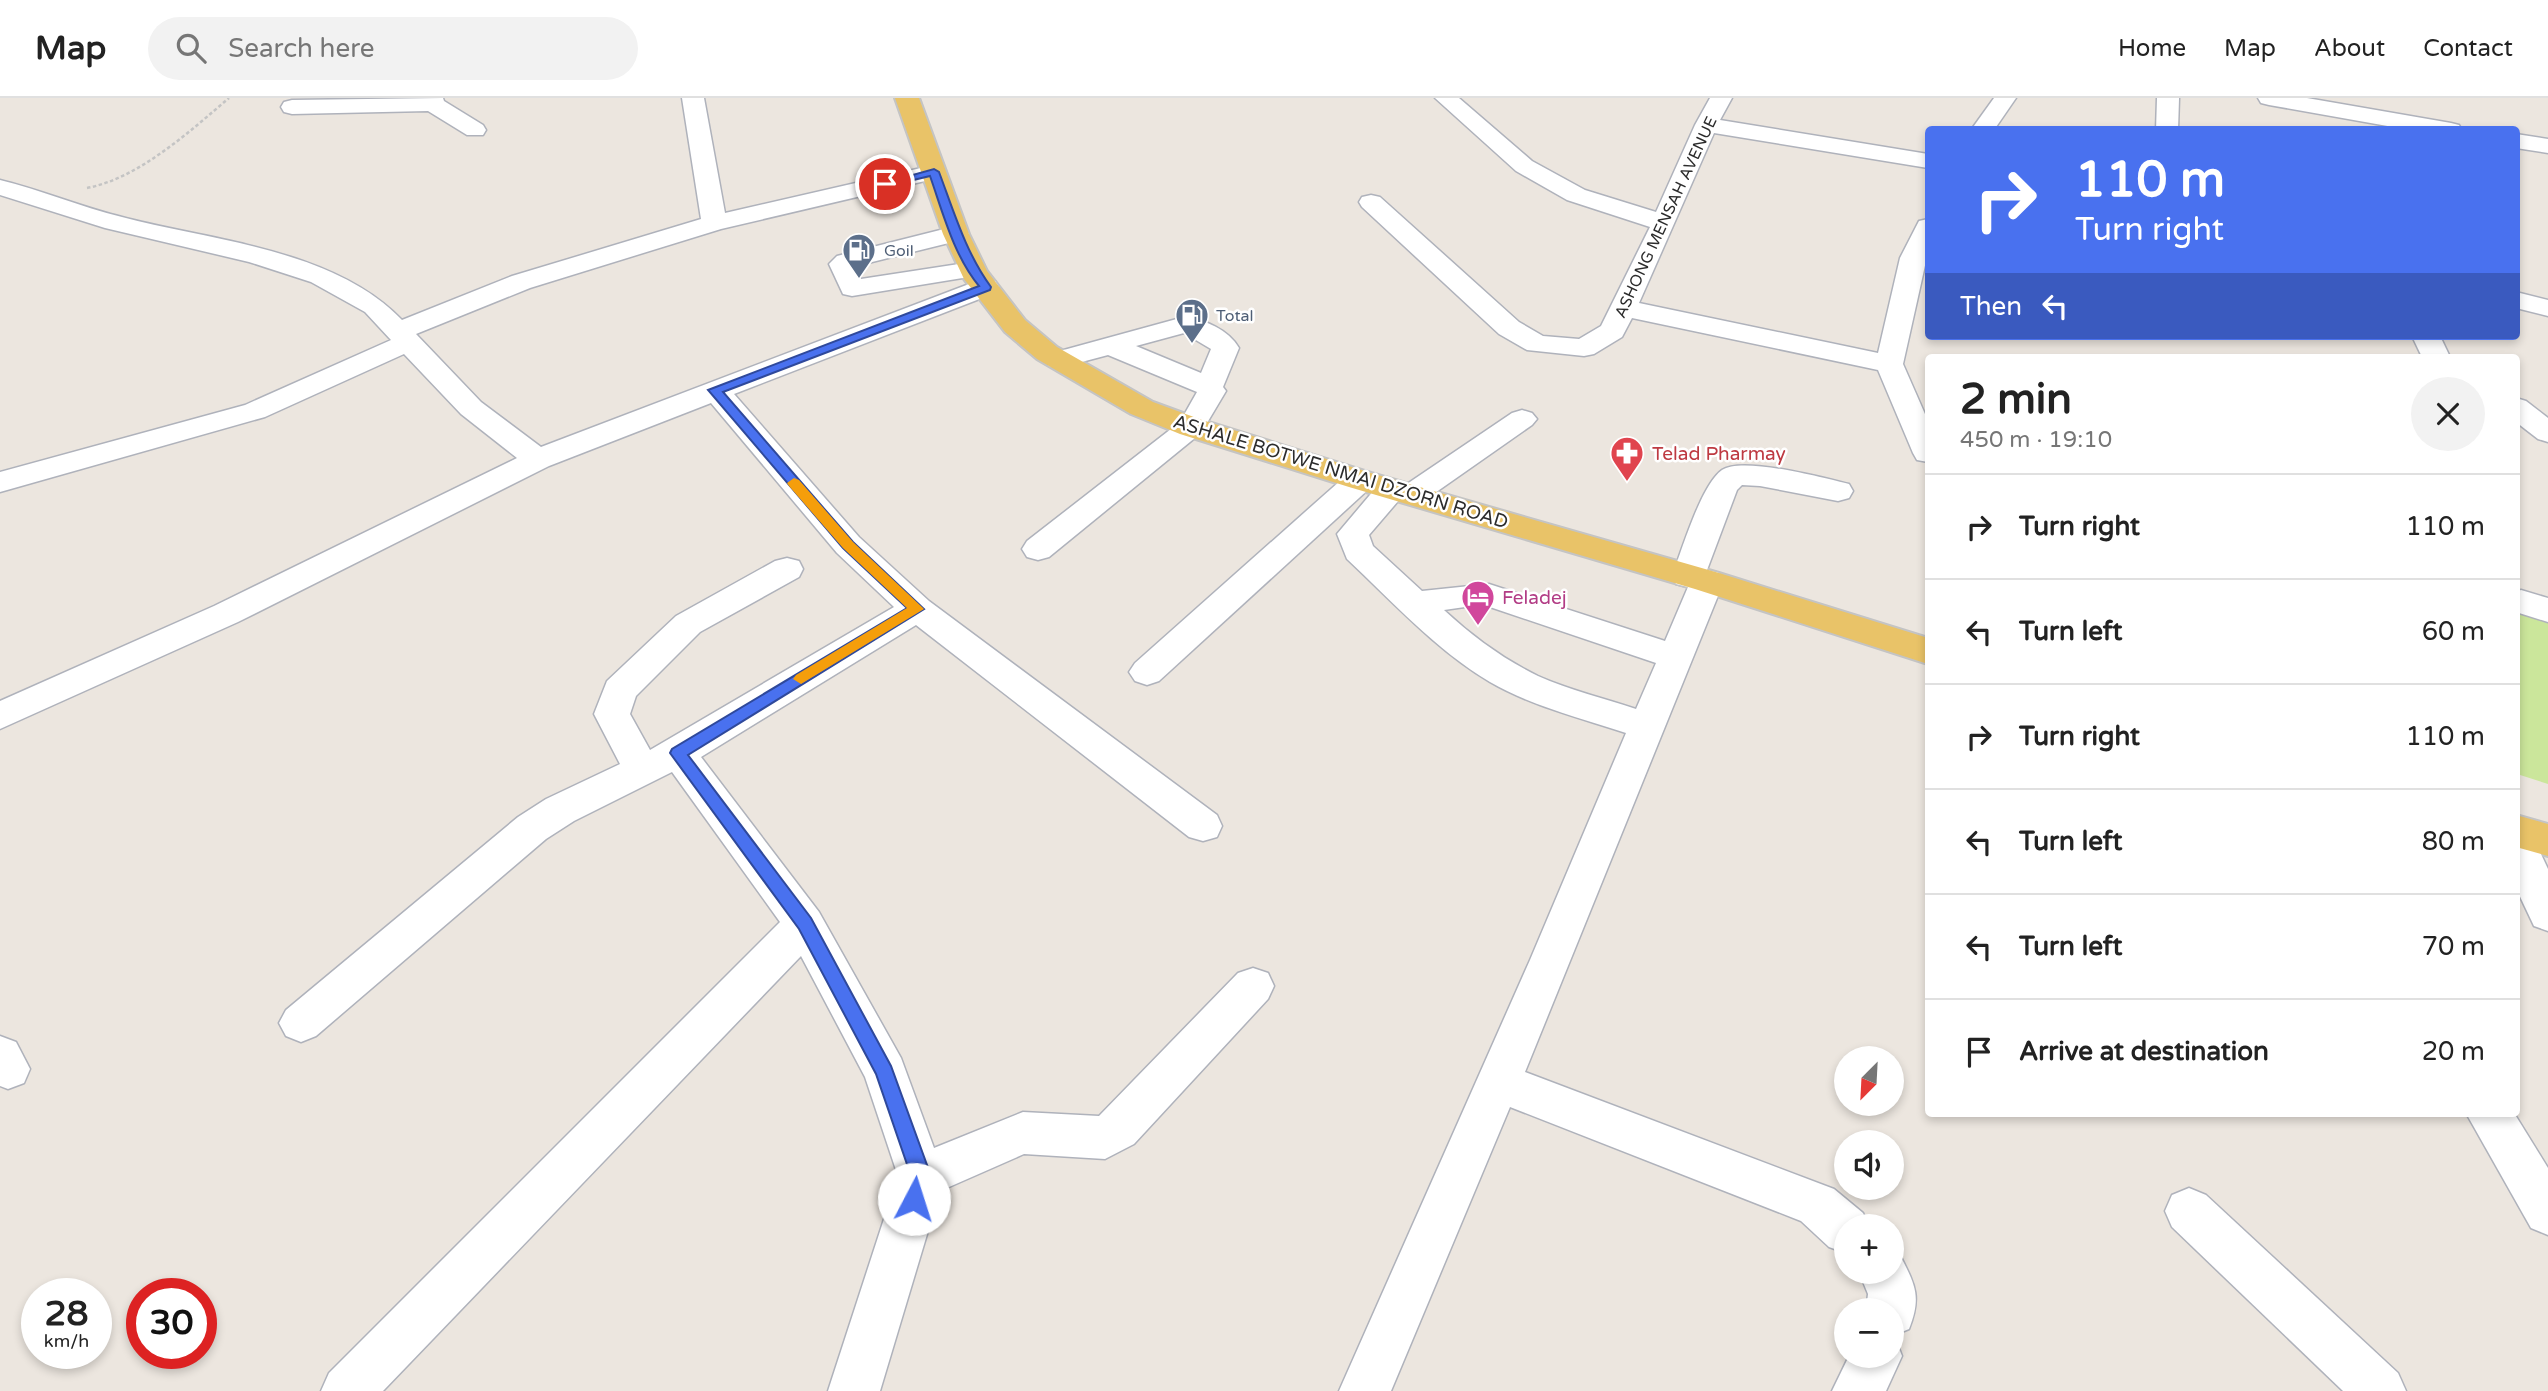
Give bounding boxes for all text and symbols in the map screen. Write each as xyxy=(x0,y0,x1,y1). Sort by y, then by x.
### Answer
search box xyxy=(148,17,638,80)
text: Map xyxy=(35,29,106,68)
icon: search xyxy=(172,29,210,67)
text: Search here xyxy=(228,33,374,64)
text: Home xyxy=(2118,34,2186,63)
text: Map xyxy=(2224,34,2276,63)
text: About xyxy=(2314,34,2385,63)
text: Contact xyxy=(2423,34,2513,63)
street label: ASHONG MENSAH AVENUE xyxy=(1610,113,1722,321)
text: 110 m xyxy=(2075,151,2225,210)
pin xyxy=(855,154,915,214)
icon: right xyxy=(1960,154,2051,245)
icon: arrive xyxy=(866,165,904,203)
text: Turn right xyxy=(2075,211,2224,249)
fuel station icon: Goil xyxy=(840,231,878,280)
place label: Goil xyxy=(884,241,914,261)
icon: left xyxy=(2036,287,2074,325)
text: Then xyxy=(1960,291,2022,322)
fuel station icon: Total xyxy=(1173,296,1211,345)
place label: Total xyxy=(1216,306,1253,326)
text: 2 min xyxy=(1960,374,2072,425)
button: close xyxy=(2411,377,2485,451)
street label: ASHALE BOTWE NMAI DZORN ROAD xyxy=(1171,410,1511,534)
text: 450 m · 19:10 xyxy=(1960,426,2112,454)
pharmacy icon: Telad Pharmay xyxy=(1608,434,1646,483)
place label: Telad Pharmay xyxy=(1652,443,1786,465)
icon: right xyxy=(1960,508,1998,546)
text: Turn right xyxy=(2019,511,2140,542)
text: 110 m xyxy=(2405,511,2485,542)
hotel icon: Feladej xyxy=(1459,578,1497,627)
place label: Feladej xyxy=(1502,587,1567,609)
icon: left xyxy=(1960,613,1998,651)
text: Turn left xyxy=(2019,616,2122,647)
text: 60 m xyxy=(2422,616,2485,647)
icon: right xyxy=(1960,718,1998,756)
text: Turn right xyxy=(2019,721,2140,752)
text: 110 m xyxy=(2405,721,2485,752)
icon: left xyxy=(1960,823,1998,861)
text: Turn left xyxy=(2019,826,2122,857)
text: 80 m xyxy=(2422,826,2485,857)
icon: left xyxy=(1960,928,1998,966)
text: Turn left xyxy=(2019,931,2122,962)
text: 70 m xyxy=(2422,931,2485,962)
icon: arrive xyxy=(1960,1033,1998,1071)
text: Arrive at destination xyxy=(2019,1036,2269,1067)
text: 20 m xyxy=(2422,1036,2485,1067)
north arrow xyxy=(1834,1046,1904,1116)
map controls xyxy=(1834,1046,1904,1368)
button: sound xyxy=(1834,1130,1904,1200)
position arrow xyxy=(877,1162,951,1236)
button: + xyxy=(1834,1214,1904,1284)
speed limit sign: 30 xyxy=(126,1278,217,1369)
text: 28 xyxy=(45,1293,88,1335)
button: − xyxy=(1834,1298,1904,1368)
text: km/h xyxy=(44,1330,89,1352)

